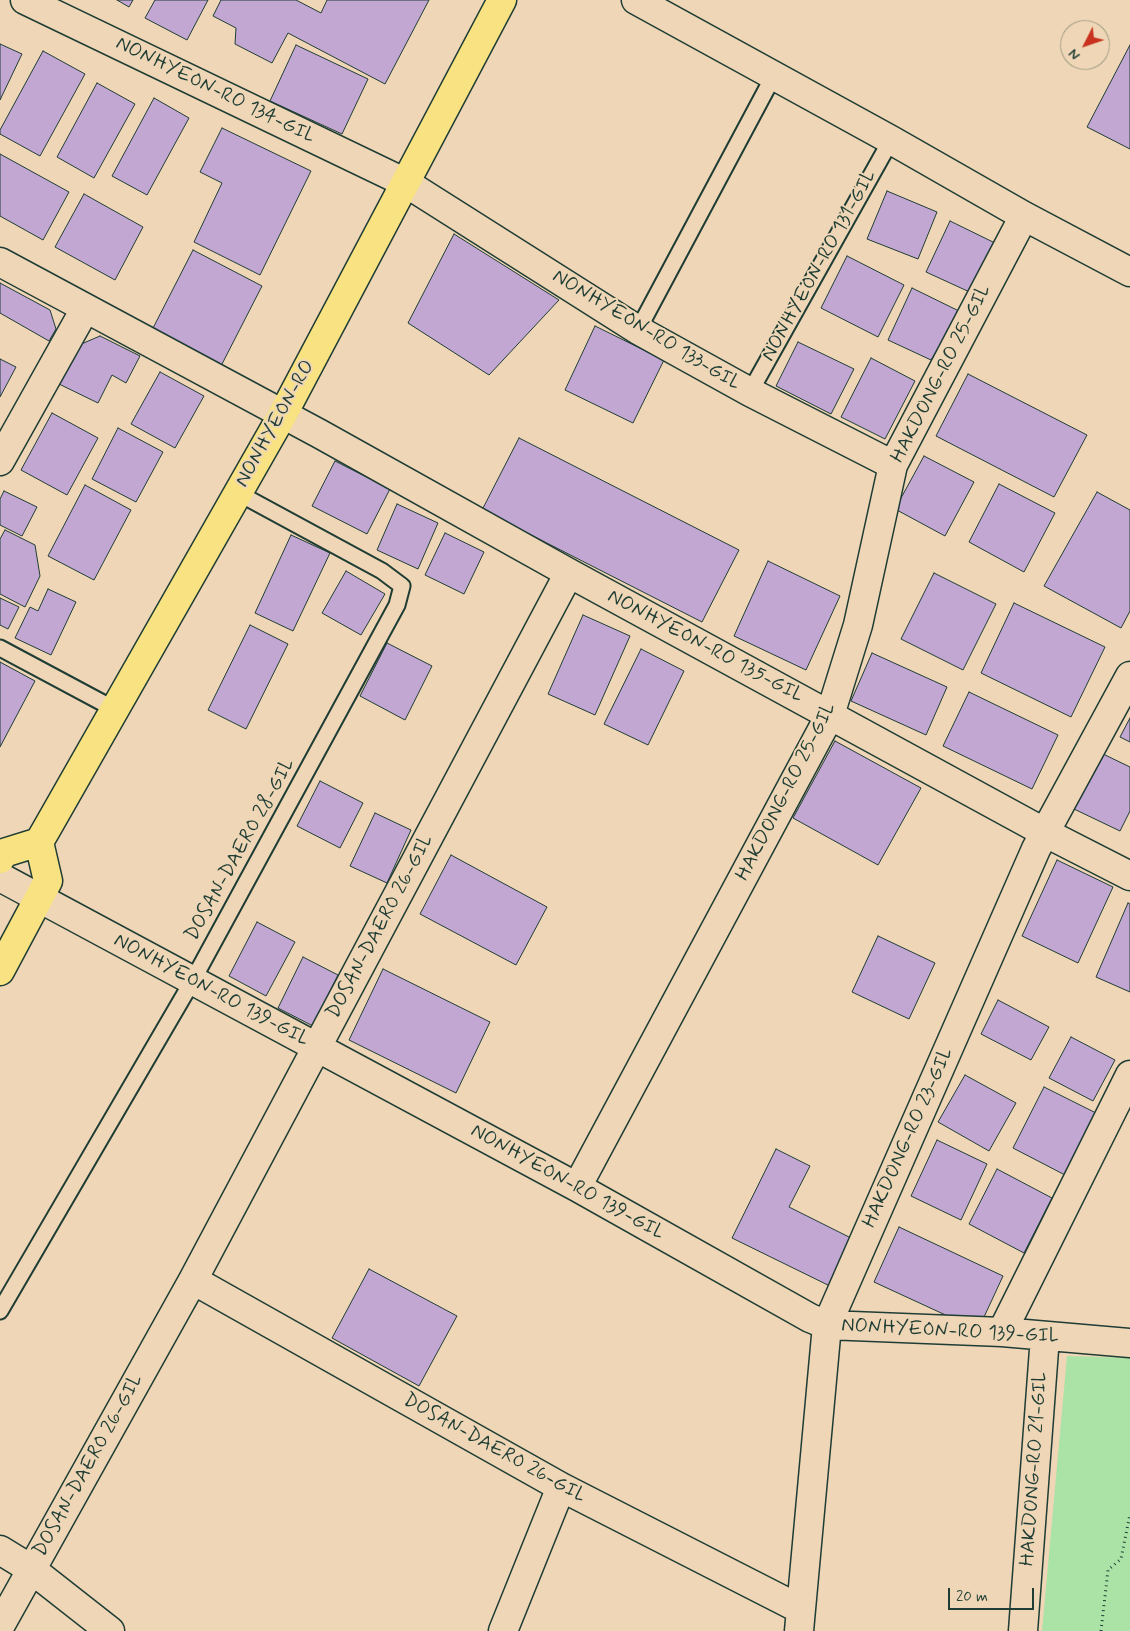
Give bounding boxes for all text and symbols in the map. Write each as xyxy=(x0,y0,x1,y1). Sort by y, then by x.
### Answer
north arrow xyxy=(1060,20,1110,70)
street label: NONHYEON-RO 134-GIL xyxy=(111,32,319,150)
text: N xyxy=(1065,45,1084,64)
street label: NONHYEON-RO 131-GIL xyxy=(757,166,883,366)
street label: NONHYEON-RO 133-GIL xyxy=(547,265,745,397)
street label: HAKDONG-RO 25-GIL xyxy=(887,281,997,467)
street label: NONHYEON-RO xyxy=(231,356,321,492)
street label: NONHYEON-RO 135-GIL xyxy=(603,585,807,709)
street label: HAKDONG-RO 25-GIL xyxy=(732,699,842,885)
street label: DOSAN-DAERO 28-GIL xyxy=(181,754,301,946)
street label: DOSAN-DAERO 26-GIL xyxy=(322,831,440,1023)
street label: NONHYEON-RO 139-GIL xyxy=(109,929,313,1053)
street label: HAKDONG-RO 23-GIL xyxy=(858,1044,960,1232)
street label: NONHYEON-RO 139-GIL xyxy=(466,1120,668,1246)
street label: NONHYEON-RO 139-GIL xyxy=(841,1314,1059,1350)
street label: DOSAN-DAERO 26-GIL xyxy=(29,1370,149,1562)
street label: HAKDONG-RO 21-GIL xyxy=(1016,1371,1054,1567)
street label: DOSAN-DAERO 26-GIL xyxy=(398,1389,590,1509)
scale bar xyxy=(950,1578,1036,1610)
text: 20 m xyxy=(956,1587,988,1607)

